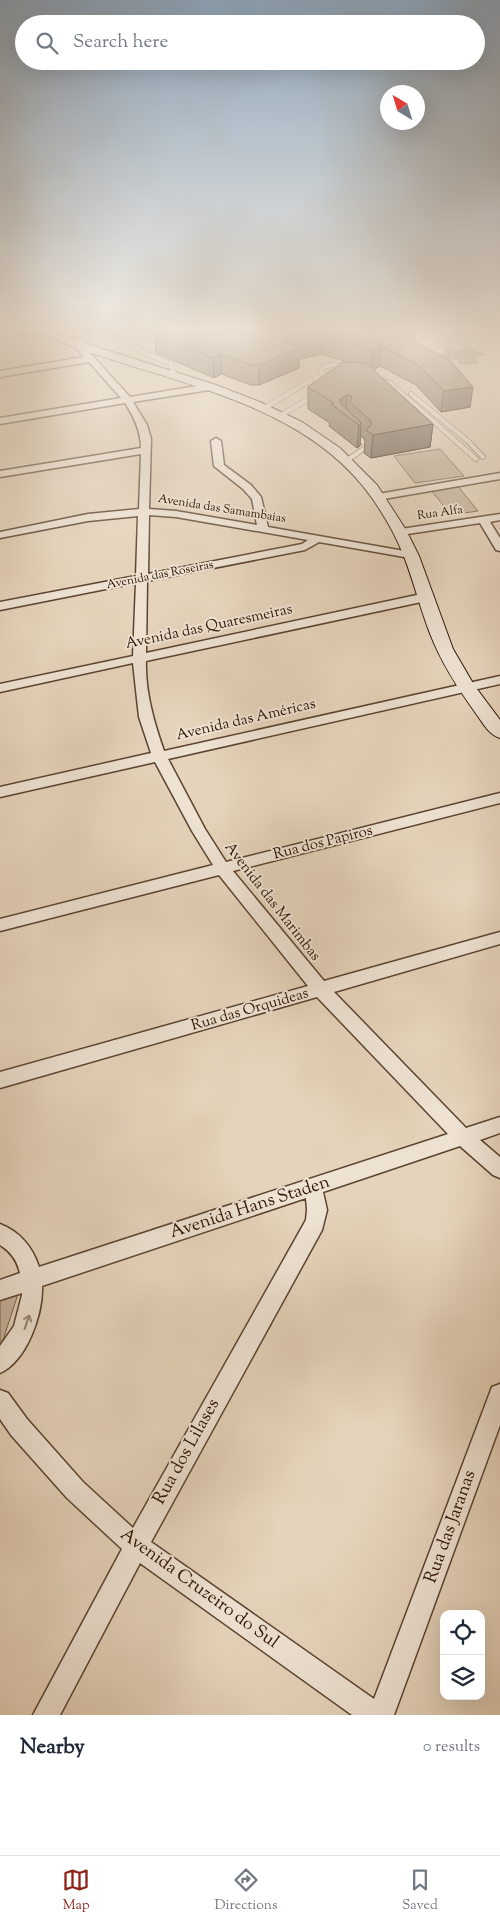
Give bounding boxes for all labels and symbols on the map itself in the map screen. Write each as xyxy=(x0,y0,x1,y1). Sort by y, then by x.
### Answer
north arrow xyxy=(380,85,425,130)
street label: Avenida das Samambaias xyxy=(157,490,287,528)
street label: Rua Alfa xyxy=(416,501,465,525)
street label: Avenida das Roseiras xyxy=(105,556,215,594)
street label: Avenida das Quaresmeiras xyxy=(124,599,295,655)
street label: Avenida das Américas xyxy=(174,694,318,746)
street label: Rua dos Papiros xyxy=(271,820,375,866)
street label: Avenida das Marimbas xyxy=(219,838,325,966)
street label: Rua das Orquideas xyxy=(189,983,311,1037)
street label: Avenida Hans Staden xyxy=(167,1170,334,1246)
one-way arrow xyxy=(23,1315,32,1330)
street label: Rua dos Lilases xyxy=(147,1394,227,1510)
street label: Rua das Jaranas xyxy=(419,1467,483,1587)
street label: Avenida Cruzeiro do Sul xyxy=(114,1522,284,1656)

